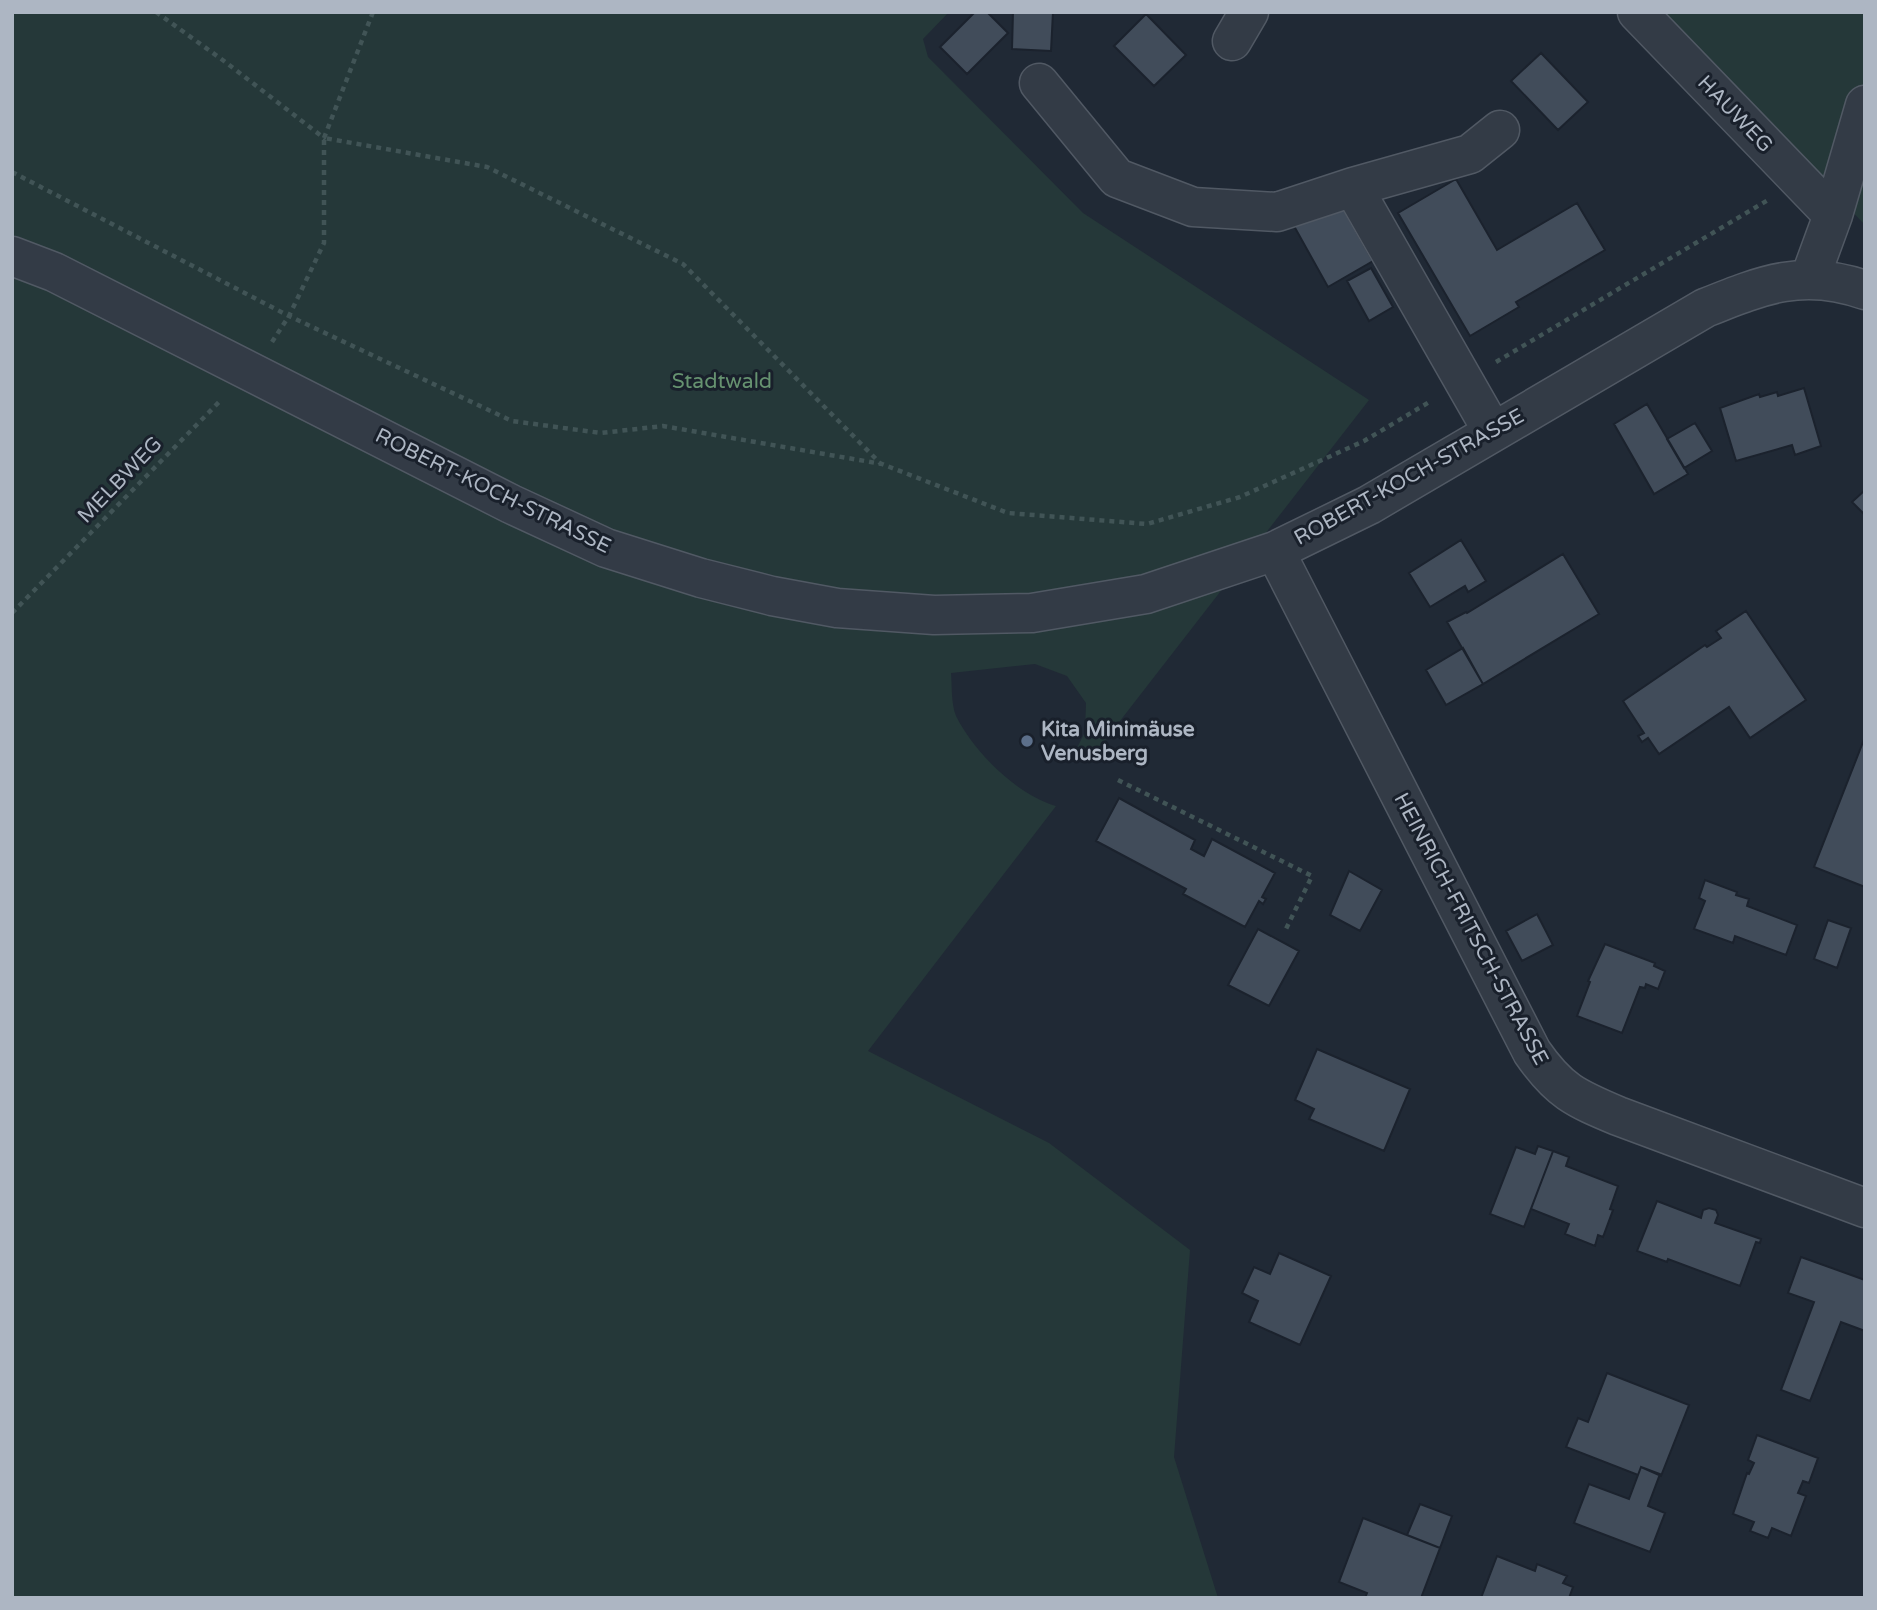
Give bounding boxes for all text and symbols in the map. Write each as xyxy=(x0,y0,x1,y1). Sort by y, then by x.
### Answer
street label: HAUWEG xyxy=(1692,70,1778,158)
park label: Stadtwald xyxy=(672,369,772,394)
street label: ROBERT-KOCH-STRASSE xyxy=(1290,403,1528,551)
street label: ROBERT-KOCH-STRASSE xyxy=(371,423,615,559)
street label: MELBWEG xyxy=(73,431,167,529)
place label: Kita Minimäuse Venusberg xyxy=(1041,717,1195,766)
marker: Kita Minimäuse Venusberg xyxy=(1019,733,1035,749)
street label: HEINRICH-FRITSCH-STRASSE xyxy=(1388,789,1554,1069)

